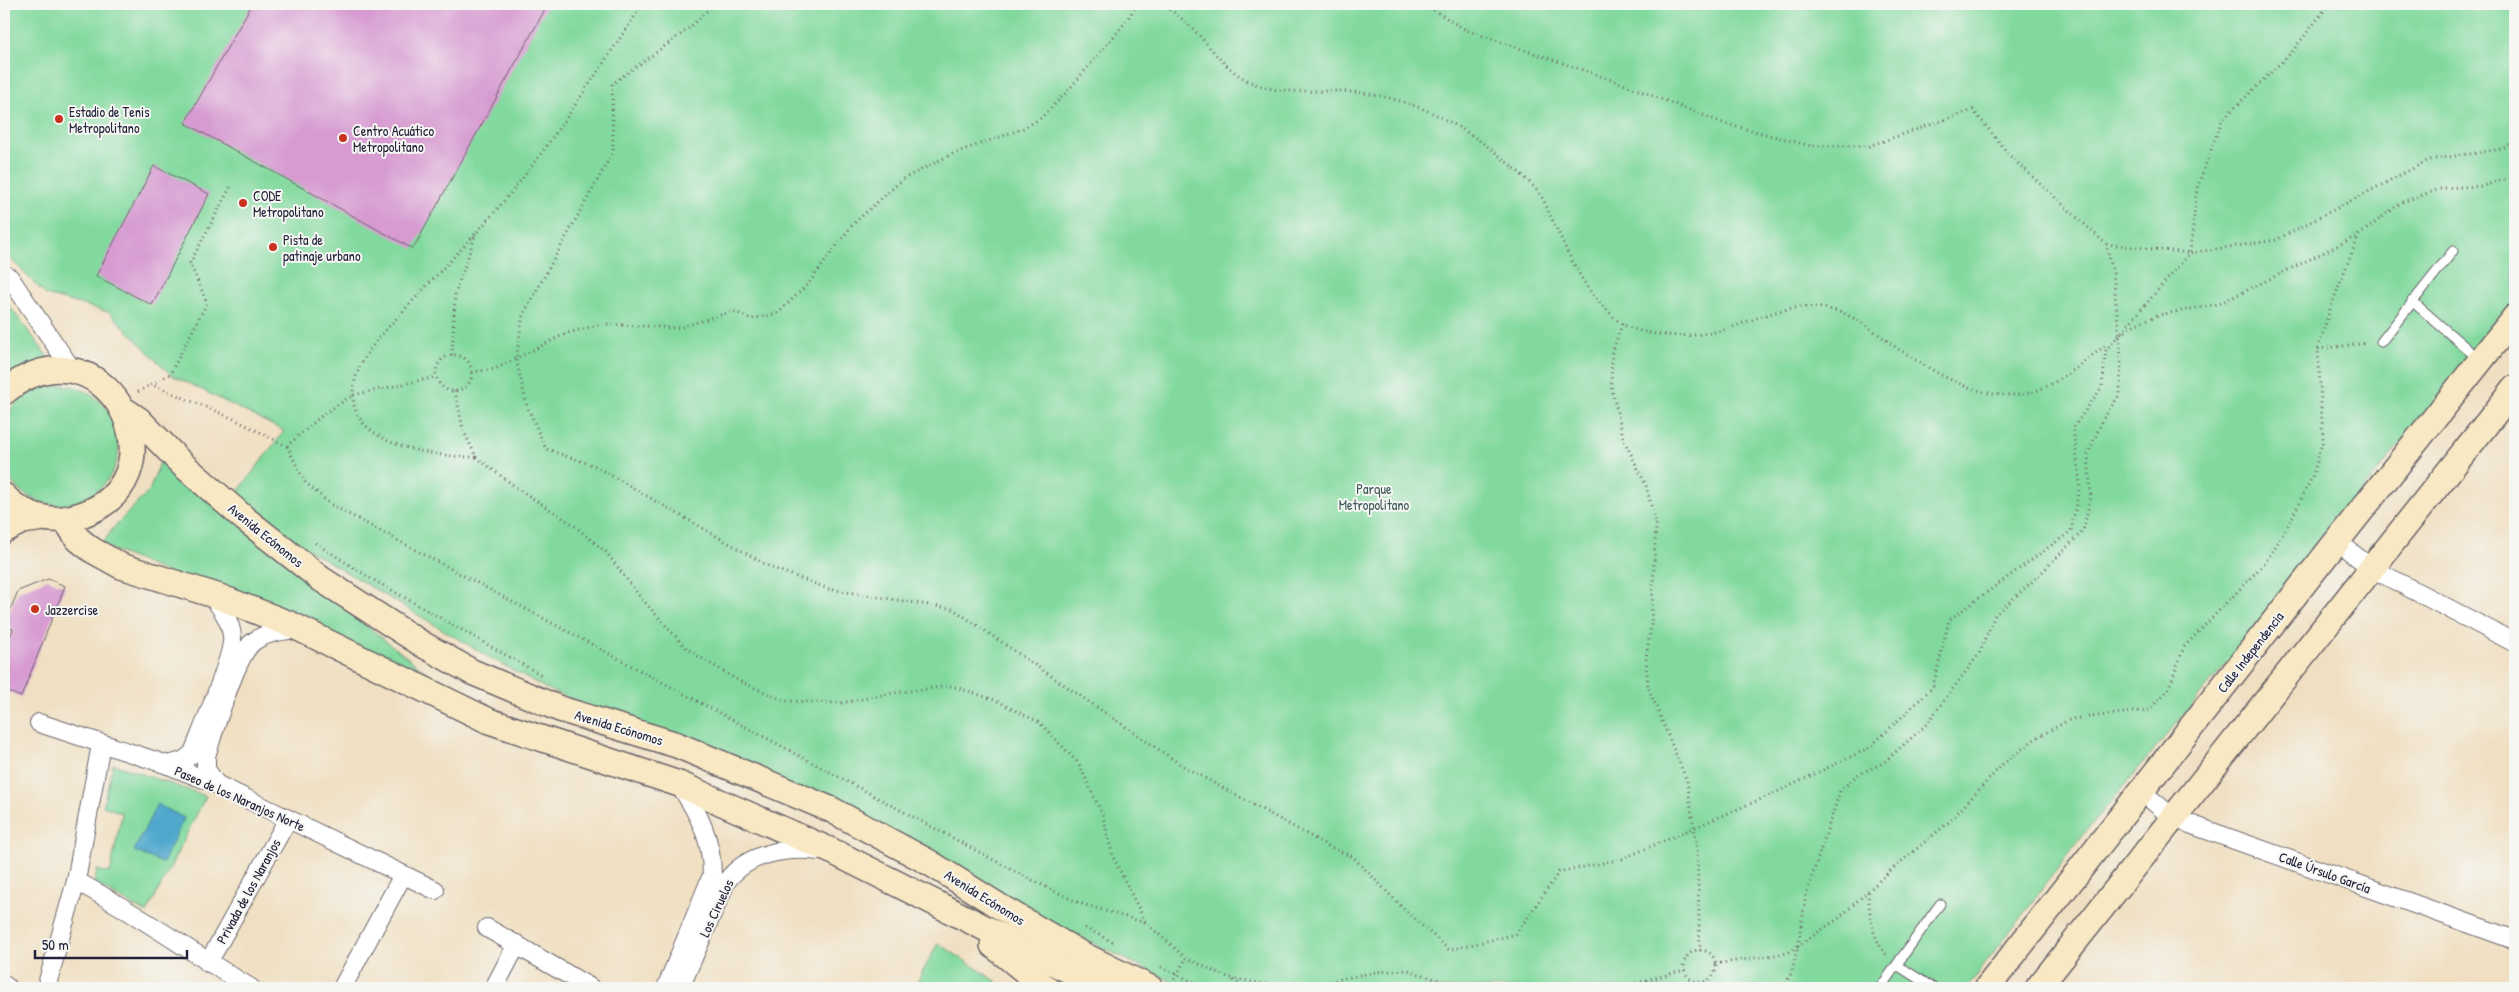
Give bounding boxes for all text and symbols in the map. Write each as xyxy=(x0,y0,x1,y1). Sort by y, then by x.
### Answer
place label: Estadio de Tenis Metropolitano xyxy=(69,102,150,138)
marker: Estadio de Tenis Metropolitano xyxy=(53,113,65,125)
place label: Centro Acuático Metropolitano xyxy=(353,121,434,157)
marker: Centro Acuático Metropolitano xyxy=(337,132,349,144)
place label: CODE Metropolitano xyxy=(253,186,324,222)
marker: CODE Metropolitano xyxy=(237,197,249,209)
place label: Pista de patinaje urbano xyxy=(283,230,361,266)
marker: Pista de patinaje urbano xyxy=(267,241,279,253)
park label: Parque Metropolitano xyxy=(1339,479,1410,515)
street label: Avenida Ecónomos xyxy=(224,499,308,571)
place label: Jazzercise xyxy=(45,600,99,619)
marker: Jazzercise xyxy=(29,603,41,615)
street label: Calle Independencia xyxy=(2212,607,2289,697)
street label: Avenida Ecónomos xyxy=(573,705,665,749)
street label: Paseo de los Naranjos Norte xyxy=(171,761,309,836)
street label: Privada de los Naranjos xyxy=(211,835,286,947)
street label: Calle Úrsulo García xyxy=(2276,847,2374,898)
street label: Avenida Ecónomos xyxy=(941,865,1029,929)
street label: Los Ciruelos xyxy=(694,876,738,940)
scale bar xyxy=(35,927,188,959)
text: 50 m xyxy=(42,934,69,955)

